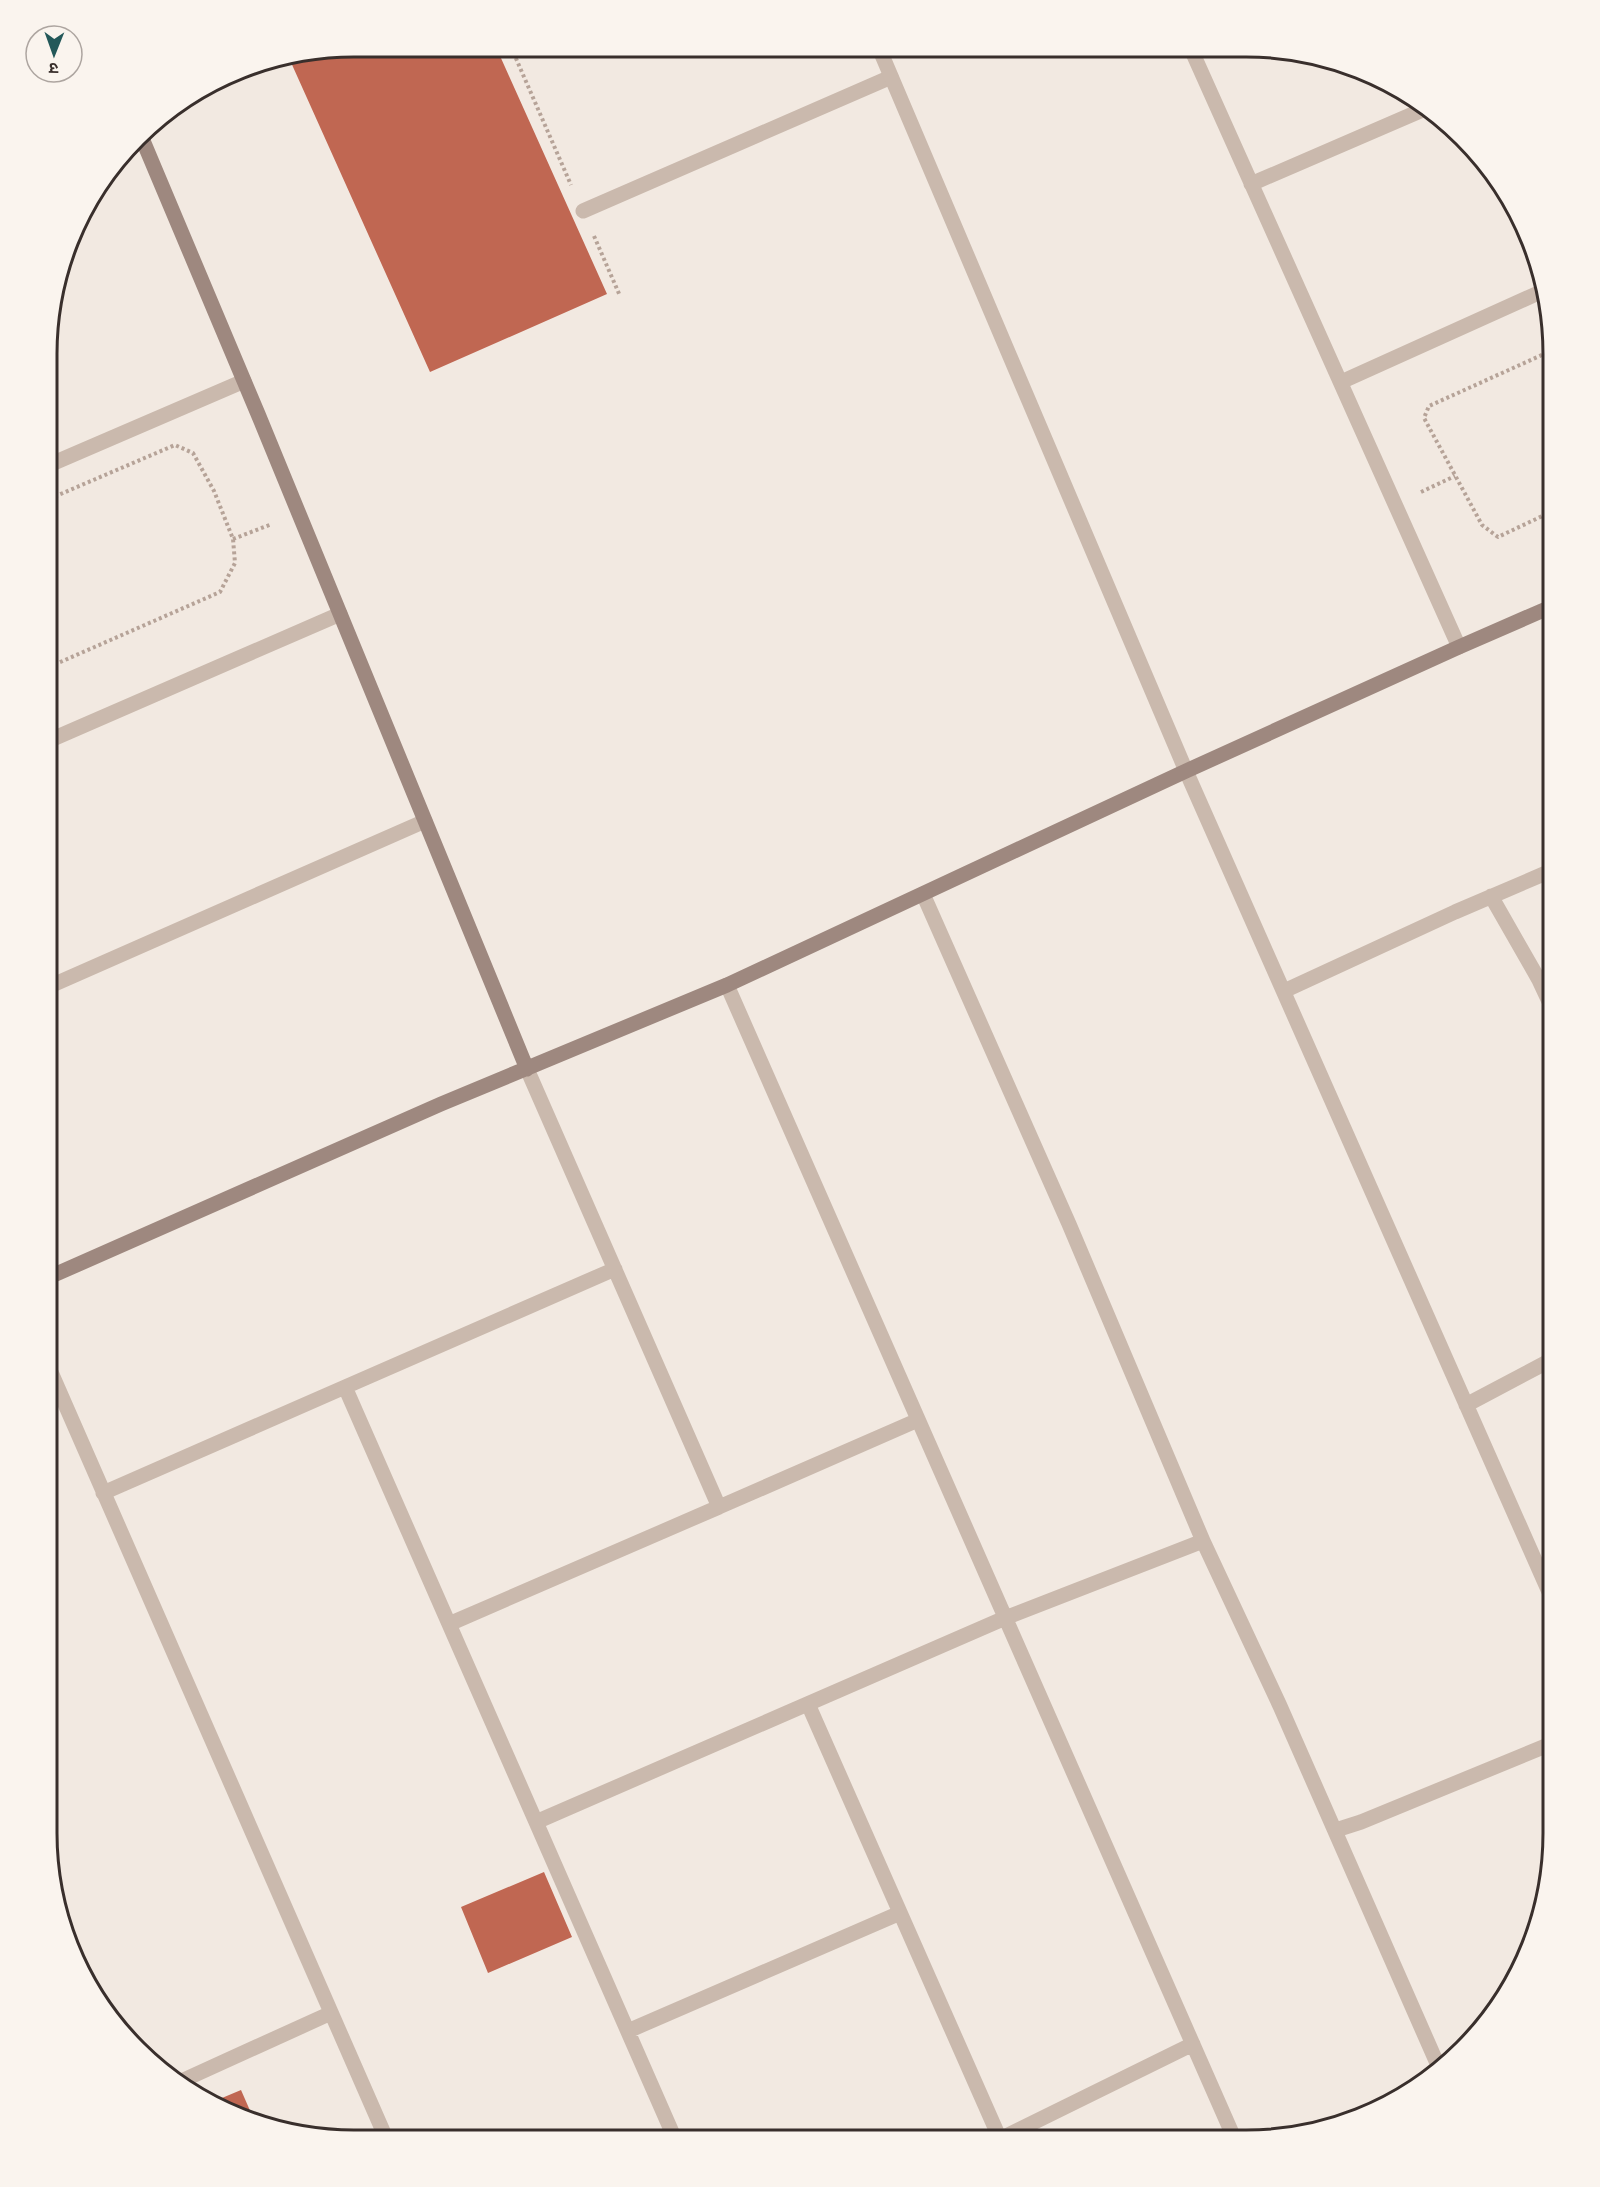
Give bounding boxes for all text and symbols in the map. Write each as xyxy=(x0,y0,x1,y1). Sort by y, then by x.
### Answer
north arrow xyxy=(24,24,84,84)
text: उ xyxy=(48,57,59,79)

